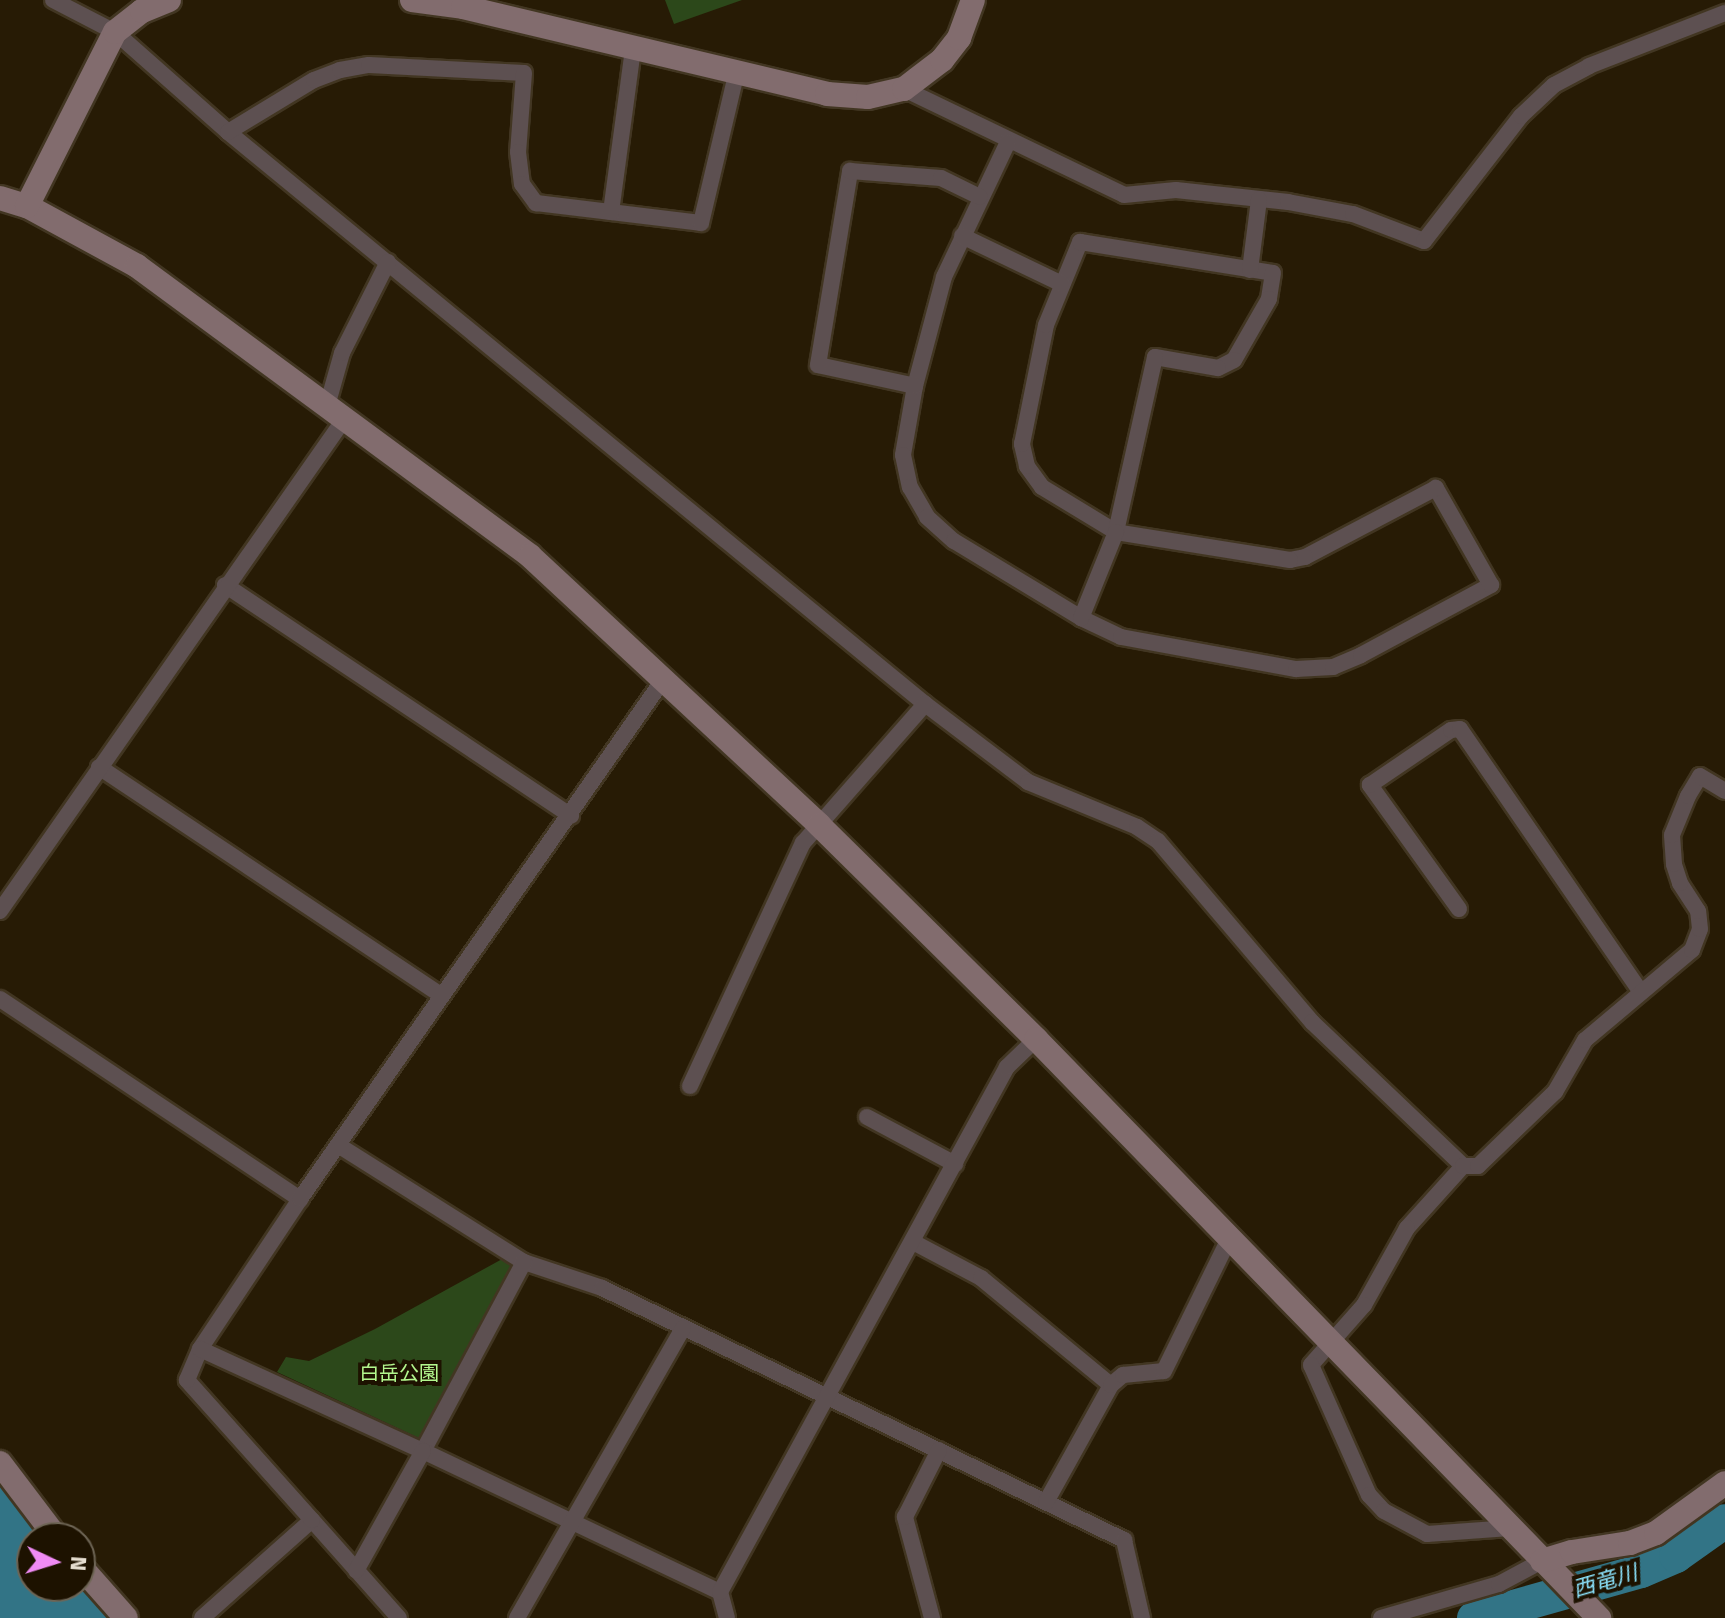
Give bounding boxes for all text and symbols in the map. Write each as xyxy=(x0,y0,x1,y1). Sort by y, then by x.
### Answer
park label: 白岳公園 xyxy=(359,1361,439,1385)
north arrow xyxy=(16,1522,96,1602)
text: N xyxy=(64,1555,92,1572)
water label: 西竜川 xyxy=(1570,1559,1640,1603)

